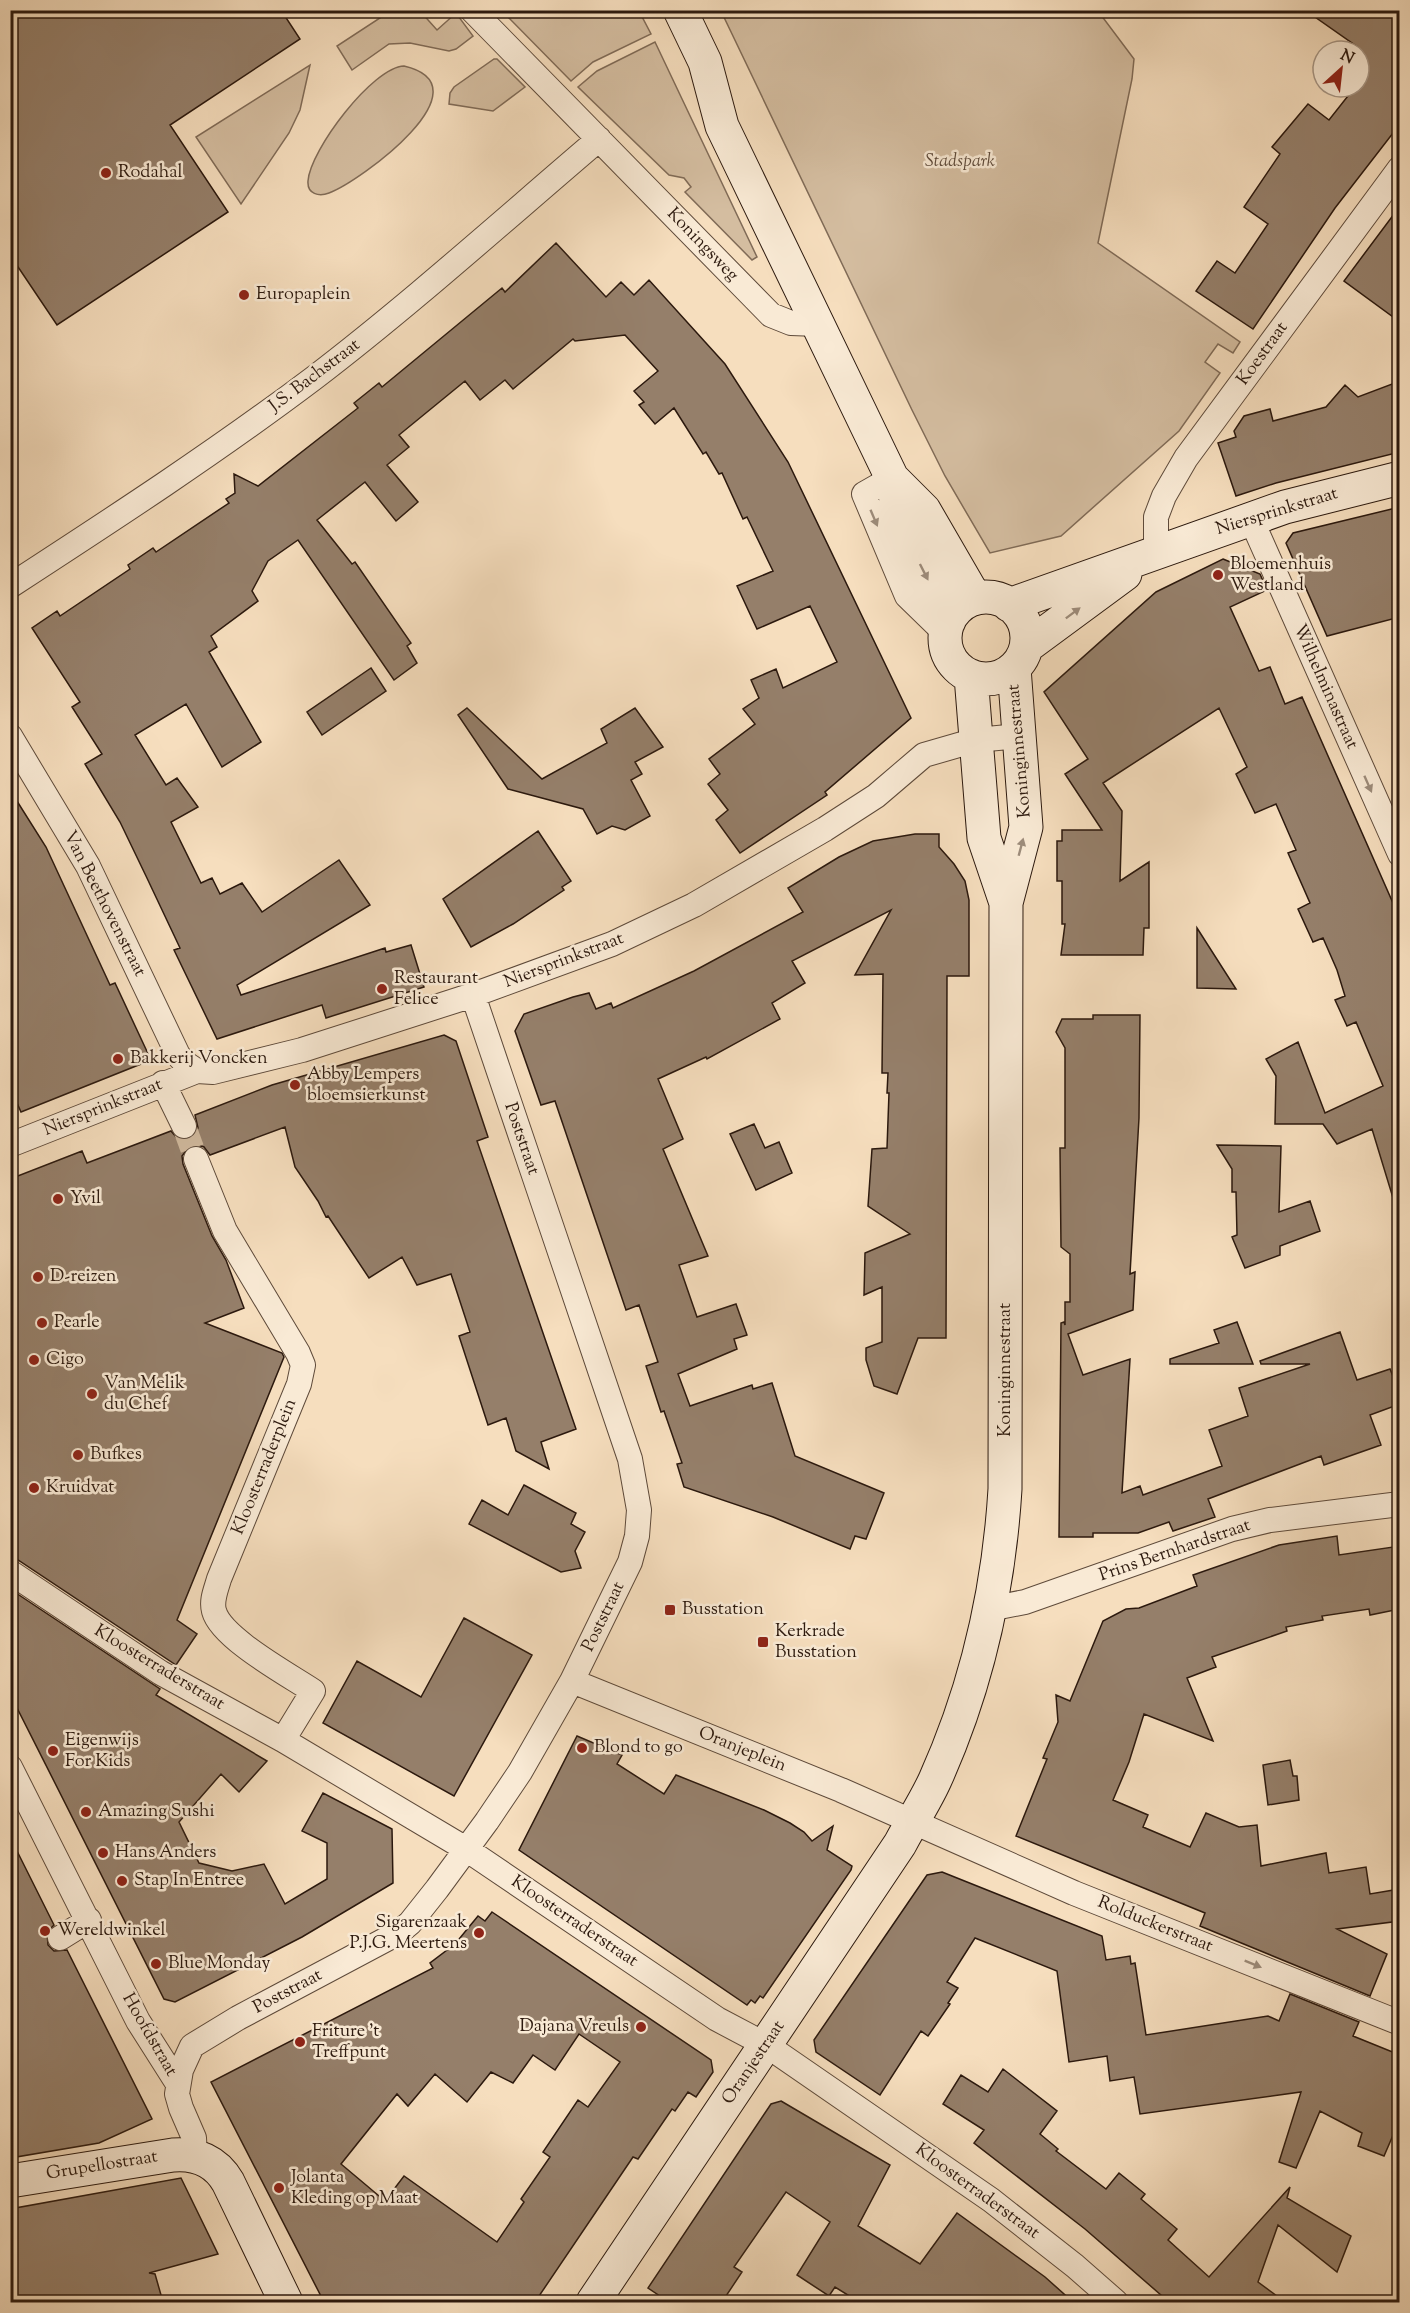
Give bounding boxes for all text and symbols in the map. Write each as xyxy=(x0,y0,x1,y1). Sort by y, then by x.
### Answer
north arrow xyxy=(1311,39,1371,99)
text: N xyxy=(1336,45,1358,71)
park label: Stadspark xyxy=(925,149,995,175)
place label: Rodahal xyxy=(118,160,183,186)
marker: Rodahal xyxy=(99,166,113,180)
street label: Koningsweg xyxy=(660,202,744,288)
place label: Europaplein xyxy=(256,282,351,308)
marker: Europaplein xyxy=(237,288,251,302)
street label: Koestraat xyxy=(1231,317,1295,391)
street label: J.S. Bachstraat xyxy=(263,333,366,420)
street label: Niersprinkstraat xyxy=(1213,481,1341,543)
one-way arrow xyxy=(869,510,879,528)
place label: Bloemenhuis Westland xyxy=(1230,552,1331,599)
one-way arrow xyxy=(919,564,928,581)
marker: Bloemenhuis Westland xyxy=(1211,568,1225,582)
one-way arrow xyxy=(1065,607,1080,619)
street label: Wilhelminastraat xyxy=(1286,620,1364,754)
street label: Koninginnestraat xyxy=(1001,683,1039,819)
one-way arrow xyxy=(1364,775,1373,792)
street label: Van Beethovenstraat xyxy=(56,827,152,981)
one-way arrow xyxy=(1017,837,1026,855)
street label: Niersprinkstraat xyxy=(500,926,628,996)
place label: Restaurant Felice xyxy=(394,966,478,1013)
marker: Restaurant Felice xyxy=(375,982,389,996)
place label: Bakkerij Voncken xyxy=(130,1046,268,1072)
marker: Bakkerij Voncken xyxy=(111,1052,125,1066)
place label: Abby Lempers bloemsierkunst xyxy=(307,1062,426,1109)
street label: Niersprinkstraat xyxy=(40,1072,166,1144)
marker: Abby Lempers bloemsierkunst xyxy=(288,1078,302,1092)
street label: Poststraat xyxy=(496,1099,546,1179)
place label: Yvil xyxy=(70,1186,101,1212)
marker: Yvil xyxy=(51,1192,65,1206)
place label: D-reizen xyxy=(50,1264,117,1290)
marker: D-reizen xyxy=(31,1270,45,1284)
street label: Koninginnestraat xyxy=(993,1303,1019,1437)
place label: Pearle xyxy=(54,1310,100,1336)
marker: Pearle xyxy=(35,1316,49,1330)
place label: Cigo xyxy=(46,1347,84,1373)
marker: Cigo xyxy=(27,1353,41,1367)
place label: Van Melik du Chef xyxy=(104,1371,185,1418)
marker: Van Melik du Chef xyxy=(85,1387,99,1401)
street label: Kloosterraderplein xyxy=(226,1395,304,1539)
place label: Bufkes xyxy=(90,1442,142,1468)
marker: Bufkes xyxy=(71,1448,85,1462)
place label: Kruidvat xyxy=(46,1475,115,1501)
marker: Kruidvat xyxy=(27,1481,41,1495)
street label: Prins Bernhardstraat xyxy=(1096,1513,1254,1589)
street label: Poststraat xyxy=(576,1578,632,1656)
place label: Busstation xyxy=(682,1597,764,1623)
marker: Busstation xyxy=(663,1603,677,1617)
street label: Kloosterraderstraat xyxy=(89,1619,229,1717)
place label: Kerkrade Busstation xyxy=(775,1619,857,1666)
marker: Kerkrade Busstation xyxy=(756,1635,770,1649)
street label: Oranjeplein xyxy=(694,1721,790,1780)
place label: Eigenwijs For Kids xyxy=(65,1728,139,1775)
place label: Blond to go xyxy=(594,1735,683,1761)
marker: Blond to go xyxy=(575,1741,589,1755)
marker: Eigenwijs For Kids xyxy=(46,1744,60,1758)
place label: Amazing Sushi xyxy=(98,1799,215,1825)
marker: Amazing Sushi xyxy=(79,1805,93,1819)
place label: Hans Anders xyxy=(115,1840,216,1866)
marker: Hans Anders xyxy=(96,1846,110,1860)
place label: Stap In Entree xyxy=(134,1868,244,1894)
street label: Kloosterraderstraat xyxy=(505,1870,643,1974)
marker: Stap In Entree xyxy=(115,1874,129,1888)
street label: Rolduckerstraat xyxy=(1093,1890,1217,1960)
place label: Sigarenzaak P.J.G. Meertens xyxy=(349,1910,467,1957)
place label: Wereldwinkel xyxy=(57,1918,166,1944)
marker: Wereldwinkel xyxy=(38,1924,52,1938)
marker: Sigarenzaak P.J.G. Meertens xyxy=(472,1926,486,1940)
place label: Blue Monday xyxy=(168,1951,270,1977)
marker: Blue Monday xyxy=(149,1957,163,1971)
one-way arrow xyxy=(1244,1960,1262,1969)
street label: Poststraat xyxy=(249,1963,327,2021)
street label: Hoofdstraat xyxy=(115,1988,183,2082)
place label: Dajana Vreuls xyxy=(520,2014,629,2040)
street label: Oranjestraat xyxy=(716,2016,792,2110)
place label: Friture 't Treffpunt xyxy=(312,2019,386,2066)
marker: Dajana Vreuls xyxy=(634,2020,648,2034)
marker: Friture 't Treffpunt xyxy=(293,2035,307,2049)
street label: Kloosterraderstraat xyxy=(909,2138,1045,2246)
street label: Grupellostraat xyxy=(44,2144,160,2188)
place label: Jolanta Kleding op Maat xyxy=(290,2165,418,2212)
marker: Jolanta Kleding op Maat xyxy=(272,2181,286,2195)

